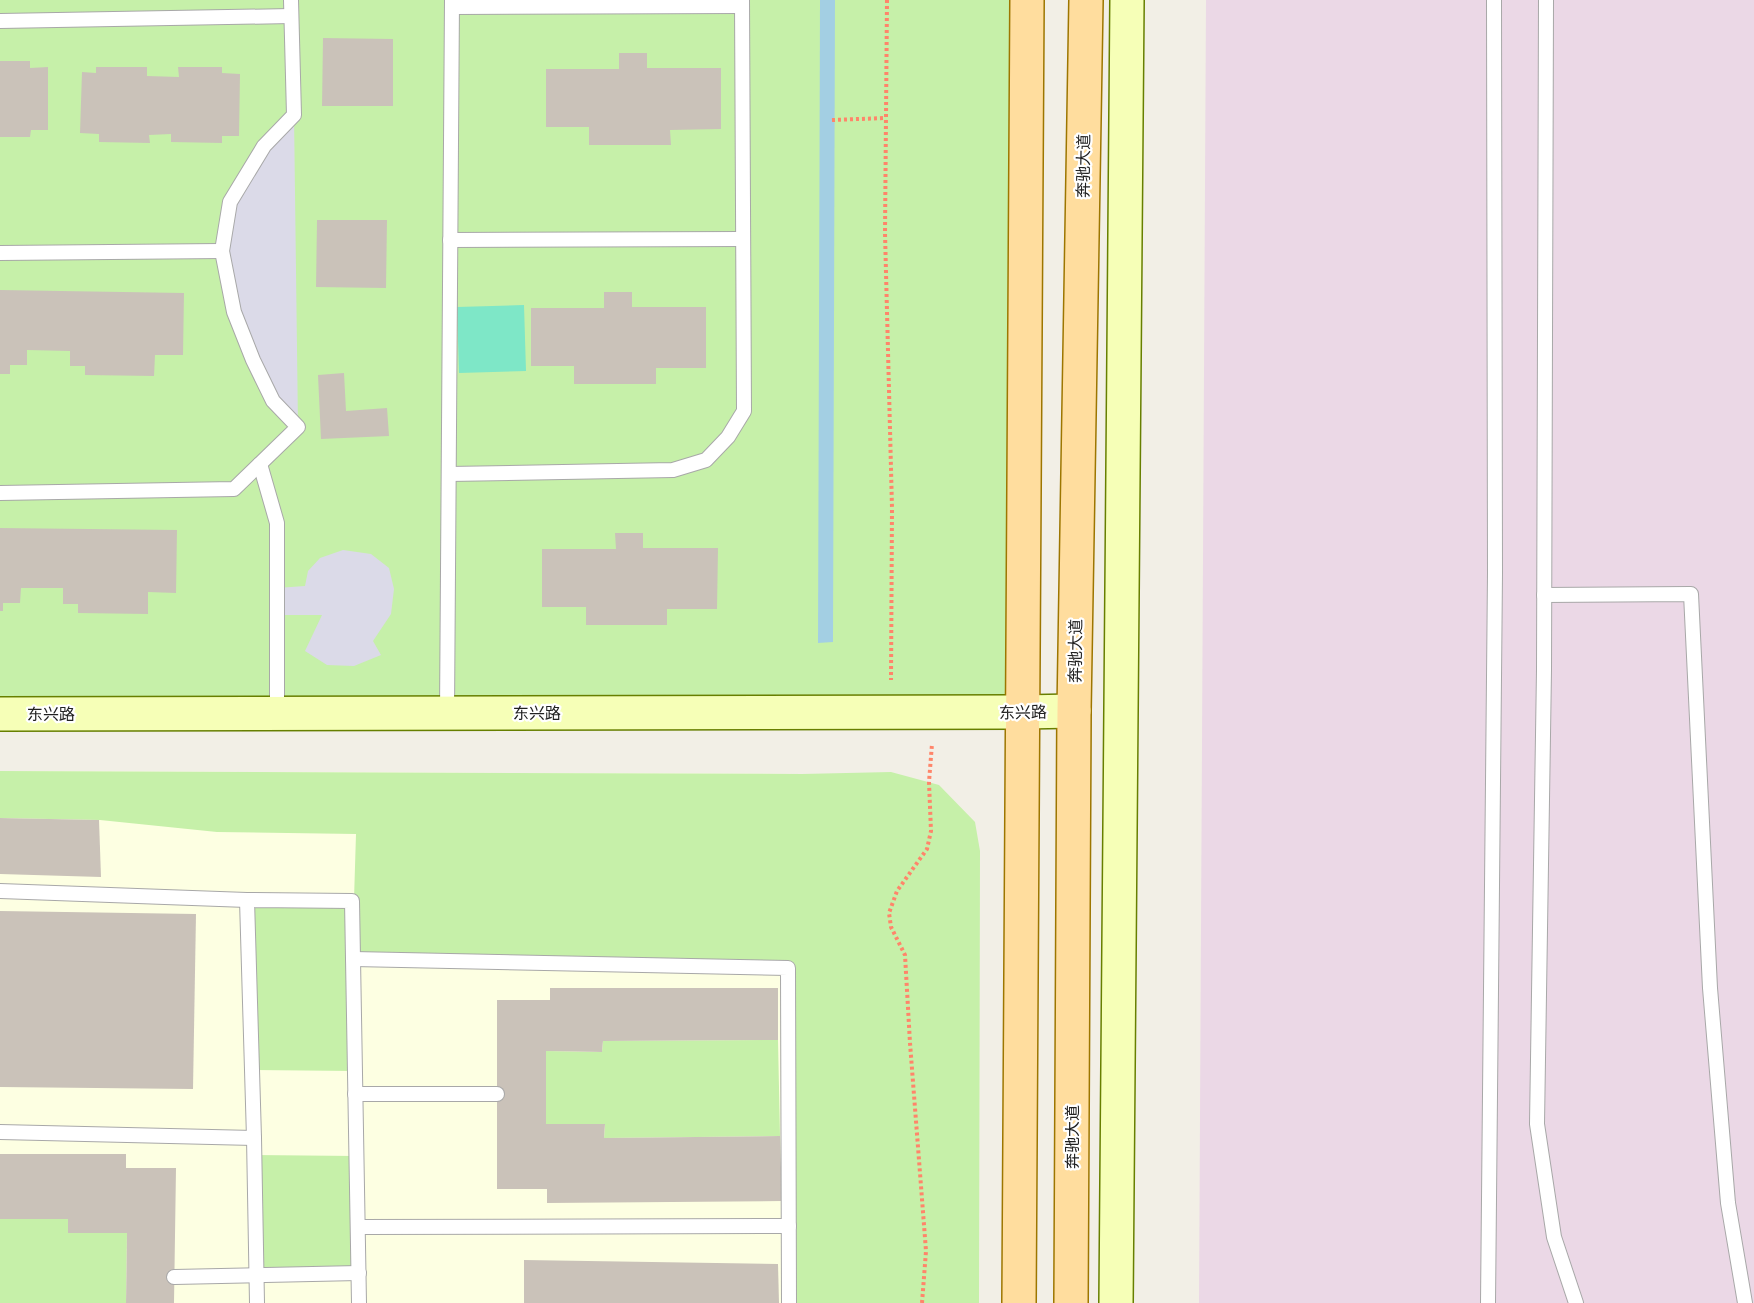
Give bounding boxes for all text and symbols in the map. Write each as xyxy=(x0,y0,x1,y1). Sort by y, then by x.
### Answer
street label: 奔驰大道 xyxy=(1071,134,1095,198)
street label: 奔驰大道 xyxy=(1063,619,1087,683)
street label: 东兴路 xyxy=(999,701,1047,723)
street label: 东兴路 xyxy=(513,702,561,724)
street label: 东兴路 xyxy=(27,703,75,725)
street label: 奔驰大道 xyxy=(1061,1105,1083,1169)

